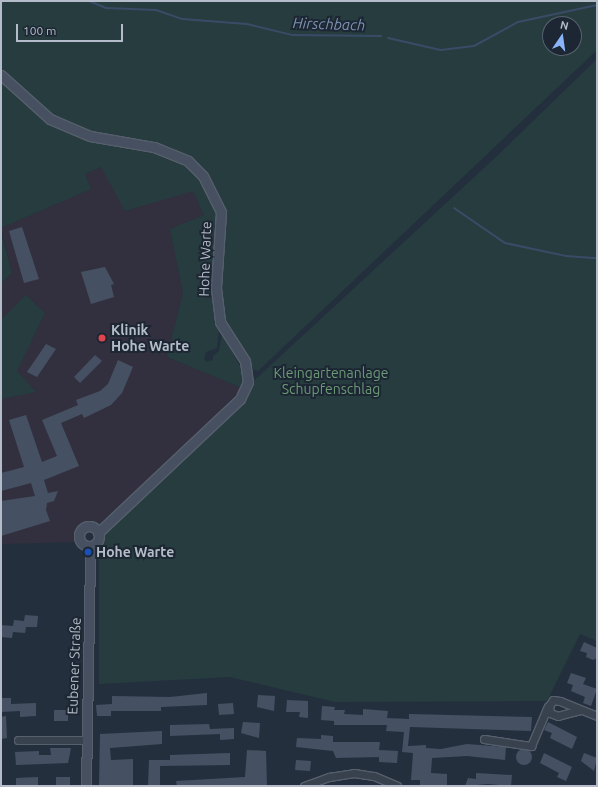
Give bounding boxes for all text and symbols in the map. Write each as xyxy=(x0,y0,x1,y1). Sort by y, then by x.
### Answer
water label: Hirschbach xyxy=(292,14,366,34)
scale bar xyxy=(18,16,125,42)
north arrow xyxy=(542,16,582,56)
text: N xyxy=(559,19,570,32)
text: 100 m xyxy=(23,24,56,37)
street label: Hohe Warte xyxy=(195,221,215,297)
place label: Klinik Hohe Warte xyxy=(111,322,189,354)
marker: Klinik Hohe Warte xyxy=(96,332,108,344)
park label: Kleingartenanlage Schupfenschlag xyxy=(274,365,388,398)
place label: Hohe Warte xyxy=(96,544,174,560)
marker: Hohe Warte xyxy=(83,547,93,557)
street label: Eubener Straße xyxy=(64,617,84,715)

